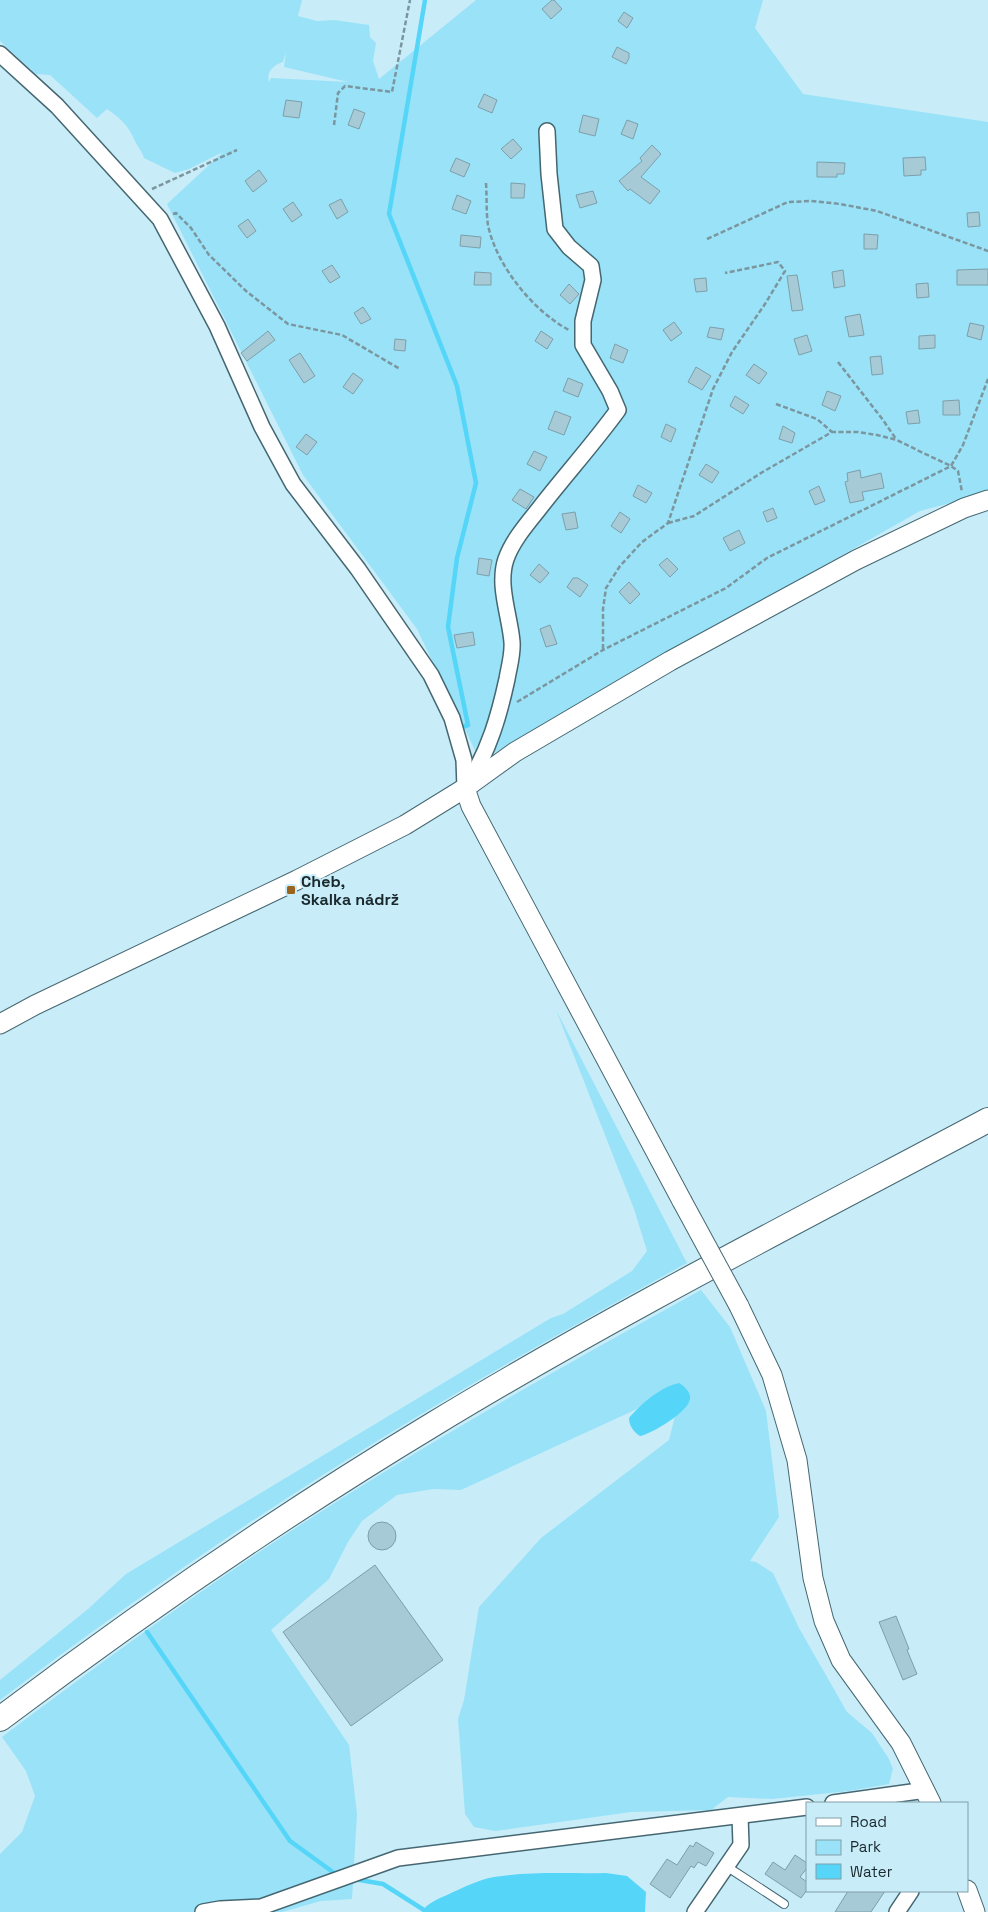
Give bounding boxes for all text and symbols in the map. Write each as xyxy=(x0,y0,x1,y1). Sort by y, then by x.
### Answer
place label: Cheb, Skalka nádrž xyxy=(301,871,399,910)
marker: Cheb, Skalka nádrž xyxy=(285,884,297,896)
legend xyxy=(806,1802,968,1892)
text: Road xyxy=(850,1812,887,1831)
text: Park xyxy=(850,1837,881,1856)
text: Water xyxy=(850,1862,893,1881)

